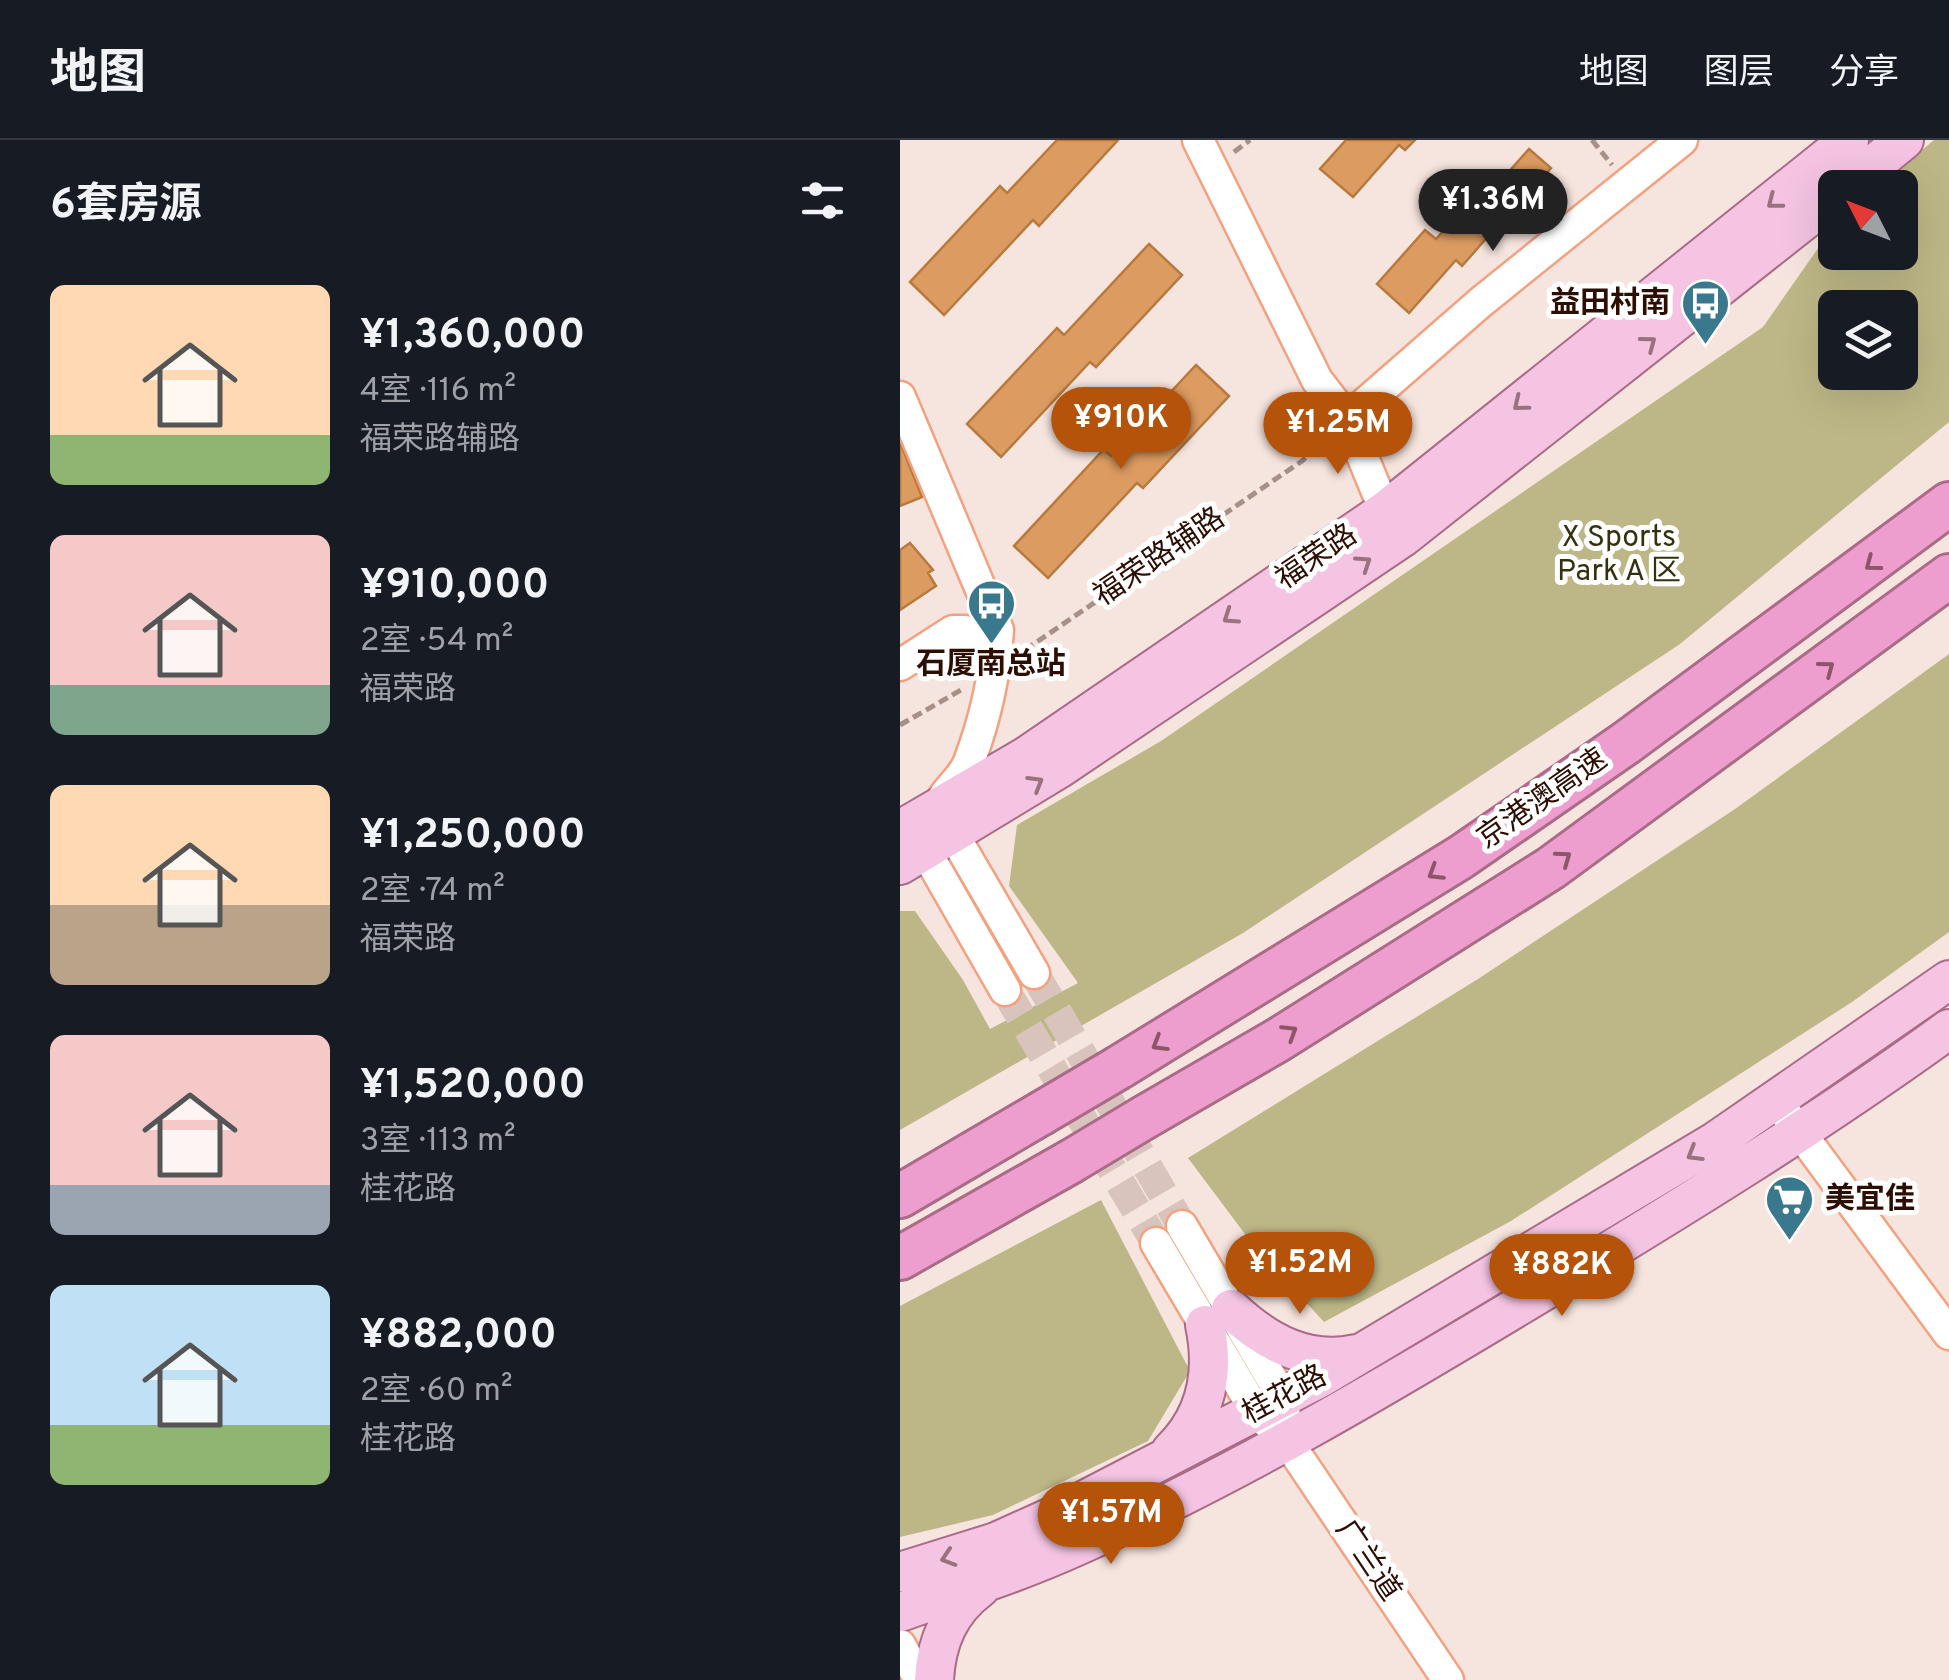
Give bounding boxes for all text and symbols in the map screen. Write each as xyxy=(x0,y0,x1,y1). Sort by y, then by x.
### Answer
text: 地图 xyxy=(50,46,146,106)
text: 地图 xyxy=(1579,52,1649,96)
text: 图层 xyxy=(1704,52,1774,96)
text: 分享 xyxy=(1829,52,1899,96)
pin: ¥1.36M xyxy=(1412,169,1574,254)
north arrow xyxy=(1818,170,1918,270)
map controls xyxy=(1818,170,1918,390)
icon: filters xyxy=(795,173,850,228)
text: 6套房源 xyxy=(50,180,202,233)
text: ¥1.36M xyxy=(1441,181,1545,221)
one-way arrow xyxy=(1767,190,1785,208)
bus stop icon: 益田村南 xyxy=(1679,278,1731,346)
place label: 益田村南 xyxy=(1550,286,1670,323)
button: layers xyxy=(1818,290,1918,390)
text: ¥1,360,000 xyxy=(360,310,585,363)
icon: home xyxy=(130,325,250,445)
one-way arrow xyxy=(1638,337,1656,354)
text: 4室 · 116 m² xyxy=(360,372,516,412)
pin: ¥910K xyxy=(1051,387,1191,472)
pin: ¥1.25M xyxy=(1257,392,1419,477)
one-way arrow xyxy=(1513,392,1531,410)
text: ¥910K xyxy=(1073,399,1169,439)
text: ¥1.25M xyxy=(1285,404,1391,444)
text: 福荣路辅路 xyxy=(360,421,520,461)
street label: 福荣路辅路 xyxy=(1087,501,1233,615)
street label: 福荣路 xyxy=(1269,517,1365,599)
park label: X Sports Park A 区 xyxy=(1557,520,1681,591)
one-way arrow xyxy=(1865,552,1883,569)
one-way arrow xyxy=(1353,557,1372,575)
text: ¥910,000 xyxy=(360,560,549,613)
icon: home xyxy=(130,575,250,695)
bus stop icon: 石厦南总站 xyxy=(965,578,1017,646)
one-way arrow xyxy=(1223,605,1241,624)
text: 2室 · 54 m² xyxy=(360,622,513,662)
place label: 石厦南总站 xyxy=(916,647,1066,684)
one-way arrow xyxy=(1816,662,1834,679)
text: 福荣路 xyxy=(360,671,456,711)
street label: 京港澳高速 xyxy=(1471,742,1615,858)
one-way arrow xyxy=(1025,776,1043,795)
text: ¥1,250,000 xyxy=(360,810,586,863)
icon: home xyxy=(130,825,250,945)
one-way arrow xyxy=(1553,853,1571,870)
one-way arrow xyxy=(1428,861,1446,880)
text: 2室 · 74 m² xyxy=(360,872,505,912)
text: 福荣路 xyxy=(360,921,456,961)
one-way arrow xyxy=(1279,1026,1297,1045)
one-way arrow xyxy=(1152,1032,1170,1051)
text: ¥1,520,000 xyxy=(360,1060,586,1113)
icon: home xyxy=(130,1075,250,1195)
text: 3室 · 113 m² xyxy=(360,1122,516,1162)
one-way arrow xyxy=(1687,1142,1705,1161)
text: 桂花路 xyxy=(360,1171,456,1211)
supermarket icon: 美宜佳 xyxy=(1764,1174,1816,1242)
place label: 美宜佳 xyxy=(1825,1182,1915,1219)
pin: ¥1.52M xyxy=(1219,1232,1381,1317)
pin: ¥882K xyxy=(1492,1234,1632,1319)
text: ¥1.52M xyxy=(1247,1244,1353,1284)
text: ¥882K xyxy=(1511,1246,1613,1286)
text: ¥882,000 xyxy=(360,1310,557,1363)
icon: home xyxy=(130,1325,250,1445)
street label: 桂花路 xyxy=(1237,1359,1333,1433)
text: 2室 · 60 m² xyxy=(360,1372,512,1412)
text: 桂花路 xyxy=(360,1421,456,1461)
pin: ¥1.57M xyxy=(1030,1482,1192,1567)
text: ¥1.57M xyxy=(1060,1494,1162,1534)
street label: 广兰道 xyxy=(1326,1513,1408,1609)
one-way arrow xyxy=(940,1546,957,1566)

